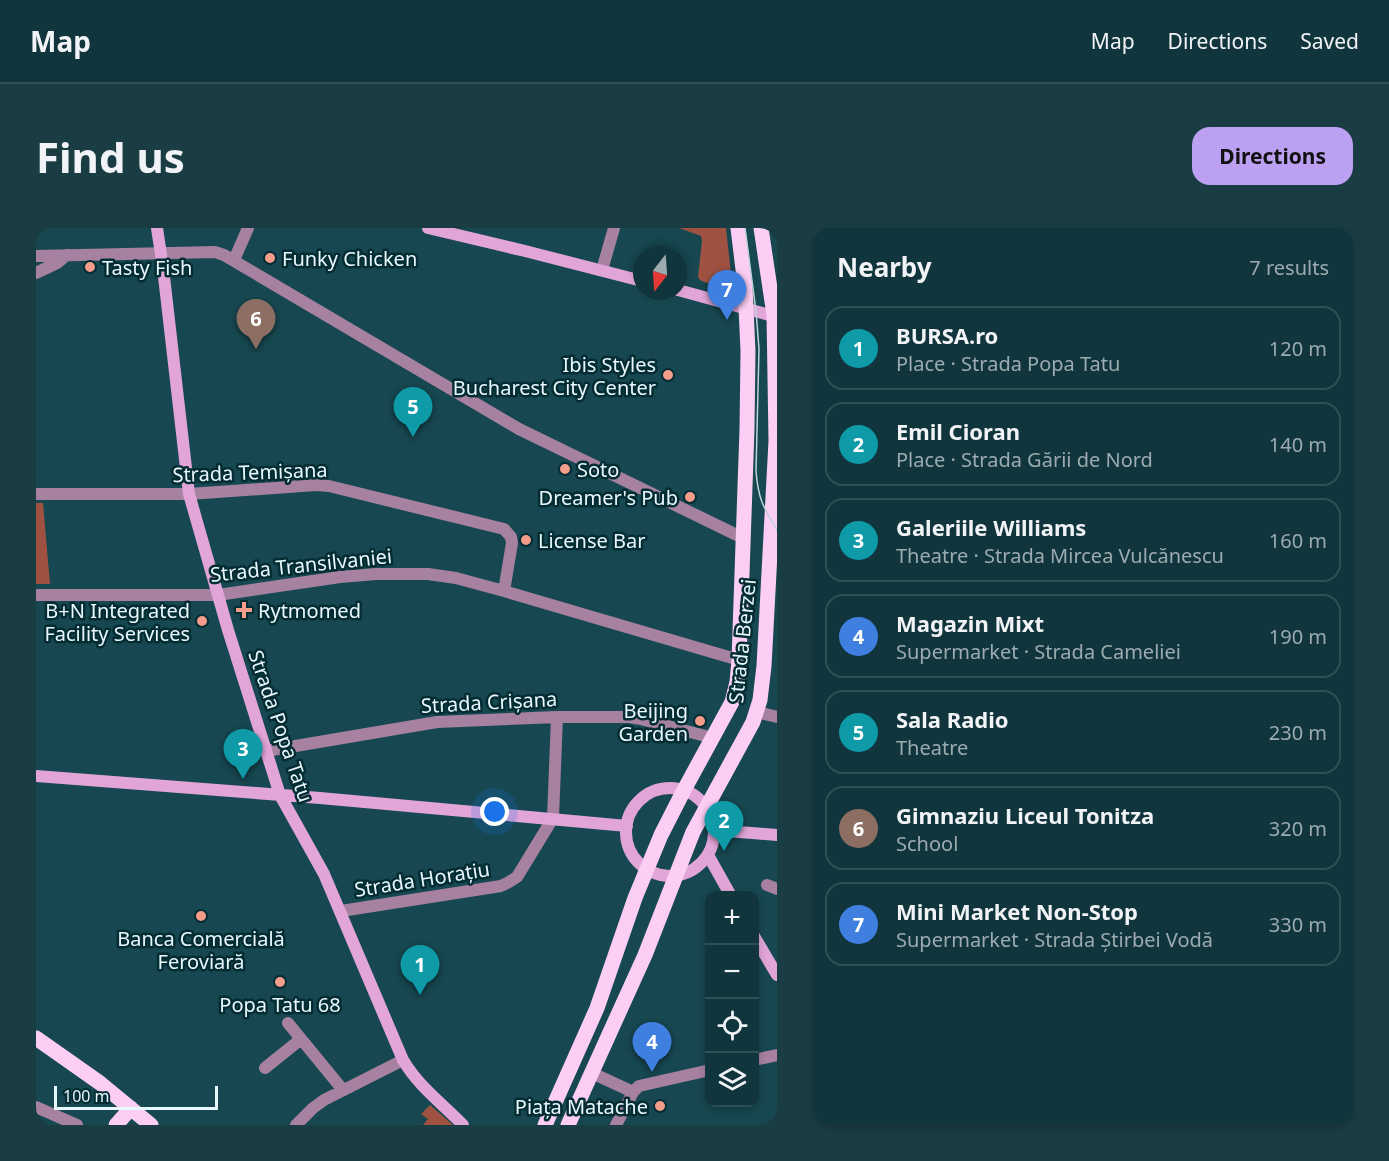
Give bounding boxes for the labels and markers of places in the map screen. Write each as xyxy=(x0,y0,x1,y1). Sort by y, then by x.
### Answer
place label: Funky Chicken xyxy=(282,245,417,272)
marker: Funky Chicken xyxy=(263,251,277,265)
place label: Tasty Fish xyxy=(102,254,192,281)
marker: Tasty Fish xyxy=(83,260,97,274)
pin: 7 xyxy=(708,270,746,320)
pin: 6 xyxy=(236,300,276,349)
place label: Ibis Styles Bucharest City Center xyxy=(453,351,656,401)
marker: Ibis Styles Bucharest City Center xyxy=(661,368,675,382)
pin: 5 xyxy=(394,388,433,437)
place label: Soto xyxy=(577,456,619,483)
marker: Soto xyxy=(558,462,572,476)
place label: Dreamer's Pub xyxy=(539,484,678,511)
marker: Dreamer's Pub xyxy=(683,490,697,504)
place label: License Bar xyxy=(538,527,645,554)
marker: License Bar xyxy=(519,533,533,547)
place label: B+N Integrated Facility Services xyxy=(44,597,190,647)
place label: Rytmomed xyxy=(258,597,361,624)
marker: Rytmomed xyxy=(235,601,253,619)
marker: B+N Integrated Facility Services xyxy=(195,614,209,628)
place label: Beijing Garden xyxy=(618,697,688,747)
marker: Beijing Garden xyxy=(693,714,707,728)
pin: 3 xyxy=(224,730,262,779)
pin: 2 xyxy=(704,802,744,851)
marker: Banca Comercială Feroviară xyxy=(194,909,208,923)
place label: Banca Comercială Feroviară xyxy=(117,925,285,975)
pin: 1 xyxy=(400,946,440,995)
marker: Popa Tatu 68 xyxy=(273,975,287,989)
place label: Popa Tatu 68 xyxy=(219,991,341,1018)
pin: 4 xyxy=(632,1022,672,1072)
place label: Piața Matache xyxy=(515,1093,648,1120)
marker: Piața Matache xyxy=(653,1099,667,1113)

